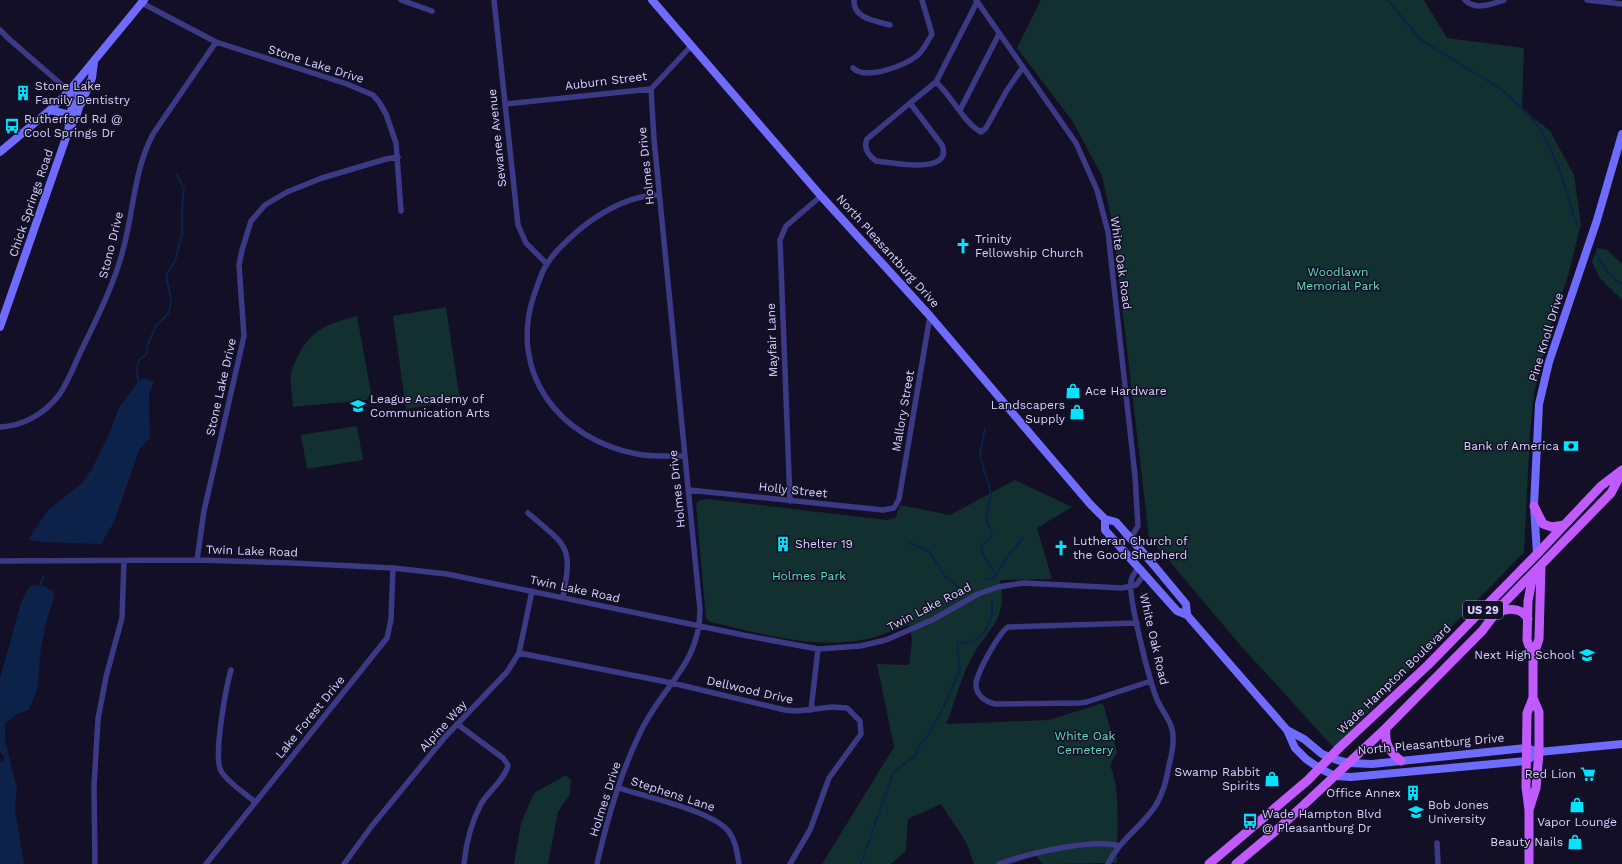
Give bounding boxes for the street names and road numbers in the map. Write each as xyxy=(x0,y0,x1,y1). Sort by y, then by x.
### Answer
street label: Stone Lake Drive xyxy=(266,42,366,86)
street label: Auburn Street xyxy=(564,69,648,93)
street label: Sewanee Avenue xyxy=(485,88,509,188)
street label: Holmes Drive xyxy=(635,126,657,206)
street label: Chick Springs Road xyxy=(6,147,56,259)
street label: North Pleasantburg Drive xyxy=(834,192,942,310)
street label: Stono Drive xyxy=(96,210,126,280)
street label: White Oak Road xyxy=(1108,216,1134,310)
street label: Pine Knoll Drive xyxy=(1526,291,1566,383)
street label: Mayfair Lane xyxy=(764,303,780,377)
street label: Stone Lake Drive xyxy=(203,337,239,437)
street label: Mallory Street xyxy=(889,369,917,453)
street label: Holmes Drive xyxy=(666,449,688,529)
street label: Holly Street xyxy=(758,479,828,501)
street label: Twin Lake Road xyxy=(206,542,298,560)
street label: Twin Lake Road xyxy=(529,573,621,605)
street label: Twin Lake Road xyxy=(885,580,973,634)
street label: White Oak Road xyxy=(1137,592,1171,686)
road number: US 29 xyxy=(1463,601,1503,619)
street label: Wade Hampton Boulevard xyxy=(1334,621,1454,737)
street label: Lake Forest Drive xyxy=(272,673,348,761)
street label: Dellwood Drive xyxy=(705,673,795,707)
street label: Alpine Way xyxy=(416,697,470,755)
street label: North Pleasantburg Drive xyxy=(1357,731,1505,757)
street label: Holmes Drive xyxy=(586,760,624,838)
street label: Stephens Lane xyxy=(629,774,717,814)

